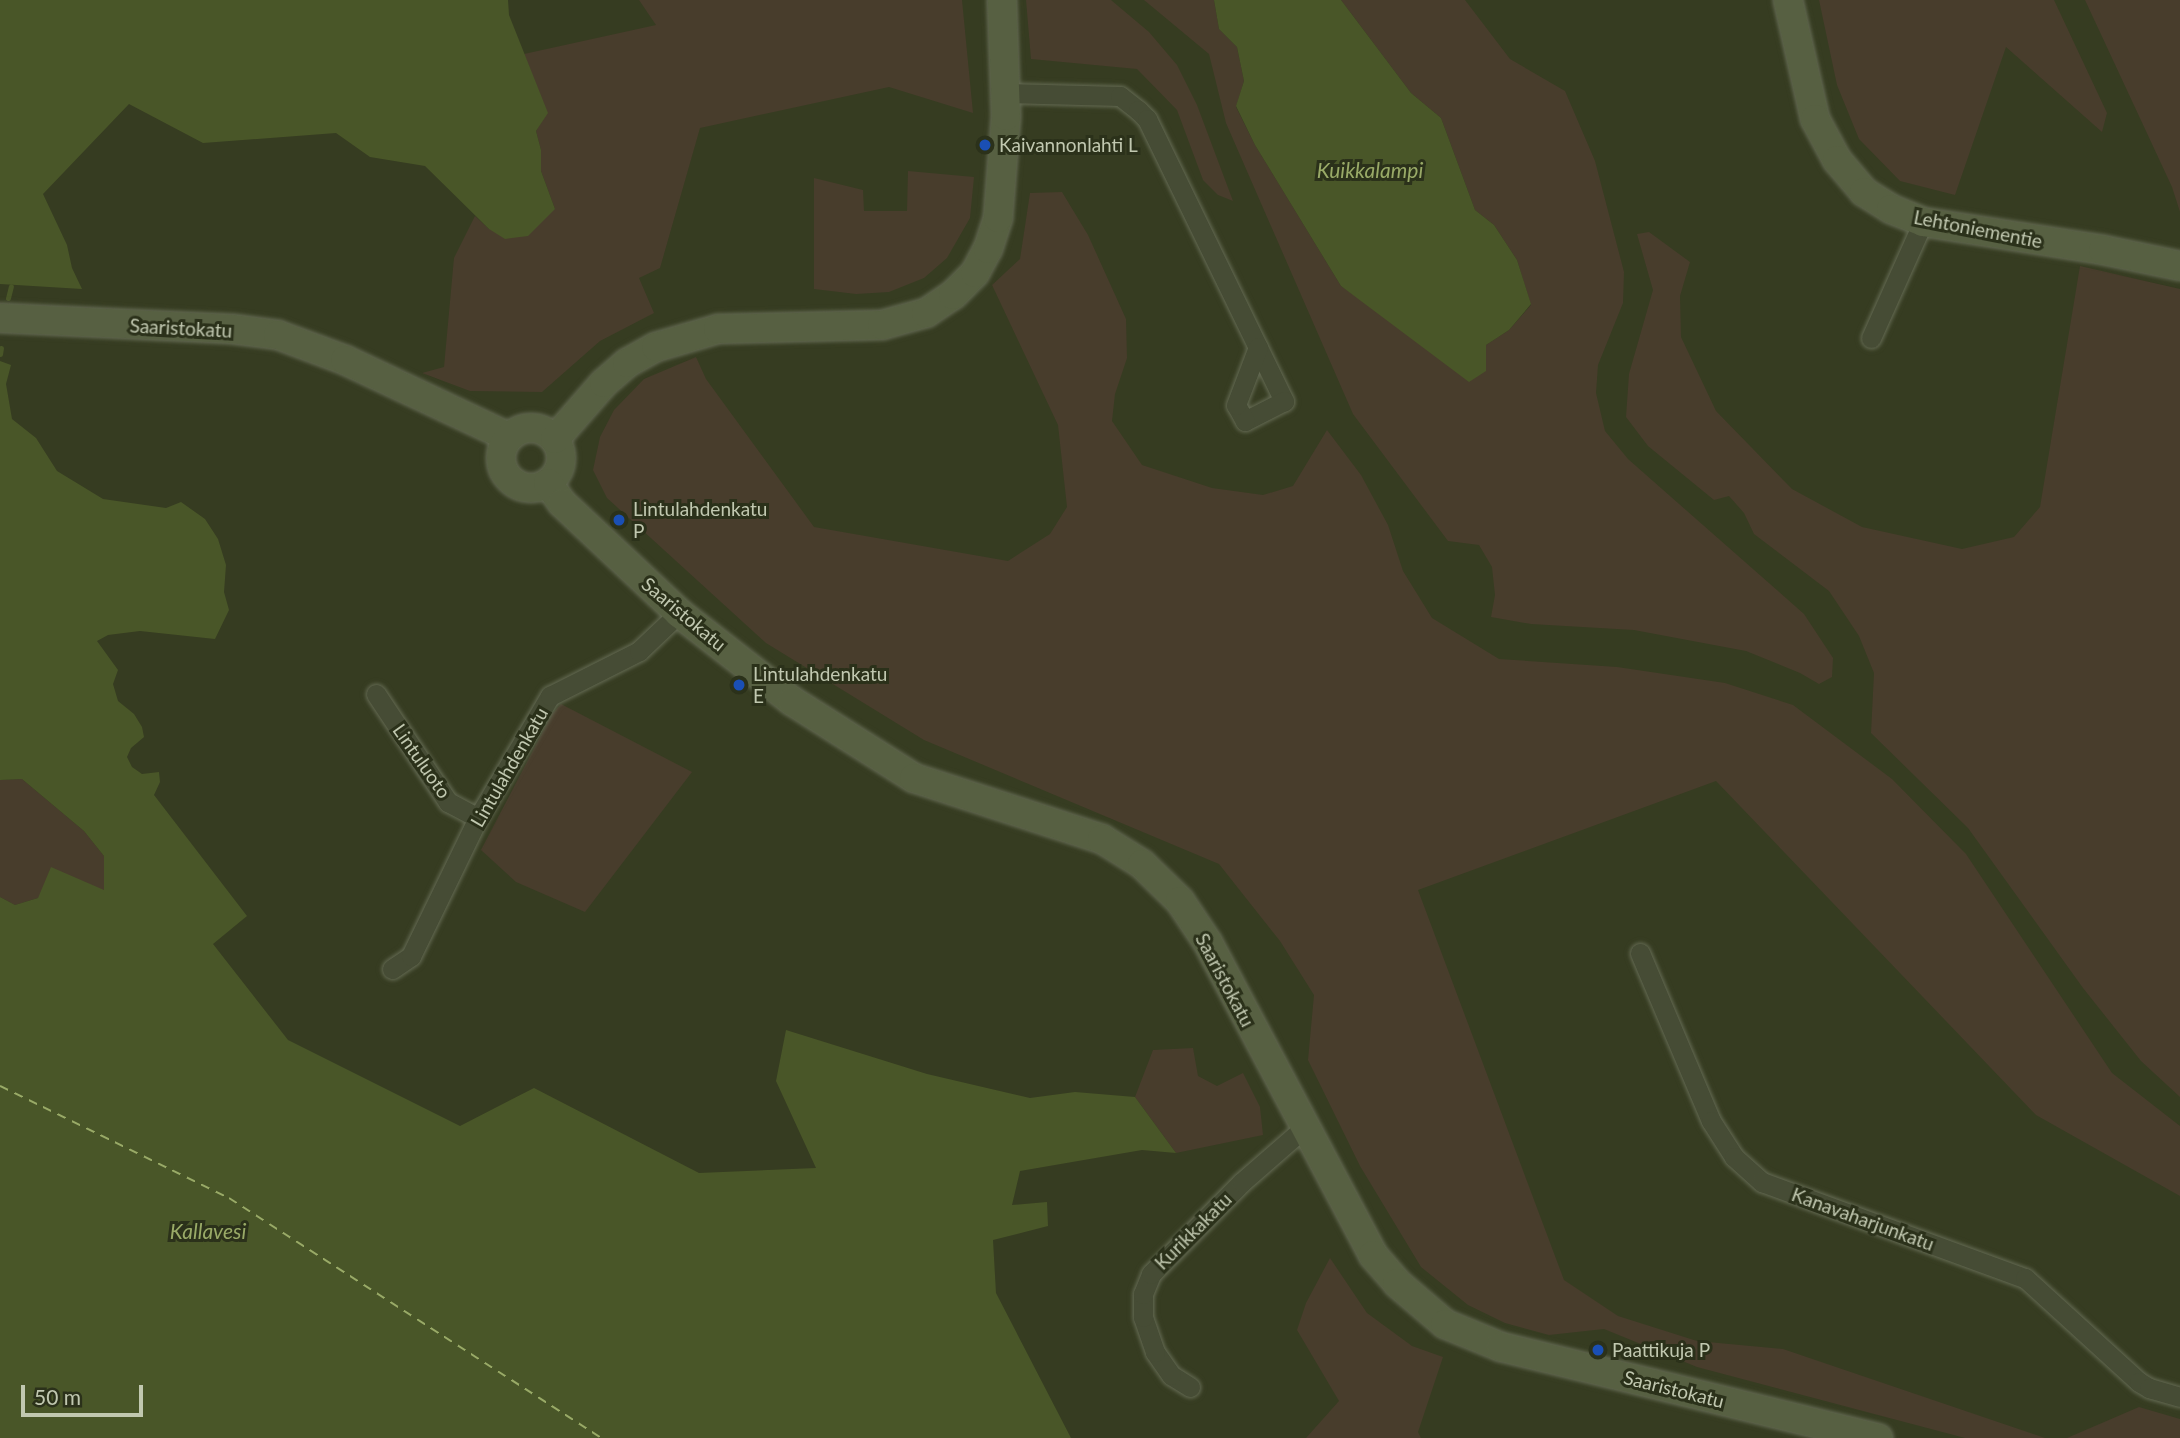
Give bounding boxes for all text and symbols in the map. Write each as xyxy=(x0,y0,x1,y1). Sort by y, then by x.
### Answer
place label: Kaivannonlahti L xyxy=(999,134,1138,156)
marker: Kaivannonlahti L xyxy=(977,137,993,153)
water label: Kuikkalampi xyxy=(1317,157,1423,183)
street label: Lehtoniementie xyxy=(1912,205,2044,253)
street label: Saaristokatu xyxy=(129,314,233,342)
place label: Lintulahdenkatu P xyxy=(633,498,767,542)
marker: Lintulahdenkatu P xyxy=(611,512,627,528)
street label: Saaristokatu xyxy=(637,572,731,656)
place label: Lintulahdenkatu E xyxy=(753,663,887,707)
marker: Lintulahdenkatu E xyxy=(731,677,747,693)
street label: Lintulahdenkatu xyxy=(466,703,552,831)
street label: Lintuluoto xyxy=(388,719,456,803)
street label: Saaristokatu xyxy=(1191,929,1259,1031)
street label: Kanavaharjunkatu xyxy=(1789,1183,1937,1255)
street label: Kurikkakatu xyxy=(1150,1188,1236,1274)
water label: Kallavesi xyxy=(170,1218,246,1244)
place label: Paattikuja P xyxy=(1612,1339,1710,1361)
marker: Paattikuja P xyxy=(1590,1342,1606,1358)
street label: Saaristokatu xyxy=(1621,1366,1727,1412)
scale bar xyxy=(24,1372,147,1416)
text: 50 m xyxy=(34,1384,81,1409)

